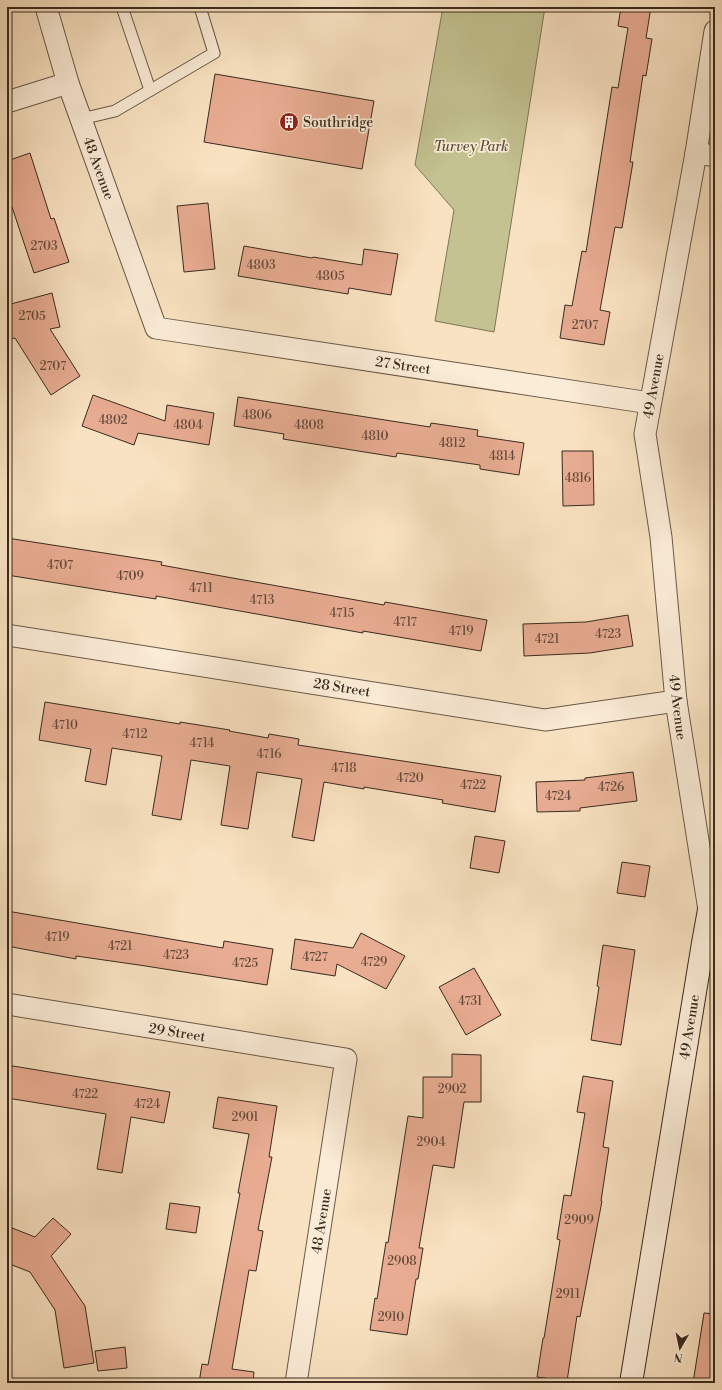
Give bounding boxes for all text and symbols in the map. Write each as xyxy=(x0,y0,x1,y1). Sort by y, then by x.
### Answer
building icon: Southridge xyxy=(278,111,300,133)
place label: Southridge xyxy=(303,114,373,132)
street label: 48 Avenue xyxy=(78,134,118,202)
park label: Turvey Park xyxy=(434,138,508,156)
house number: 2703 xyxy=(30,239,58,254)
house number: 4803 xyxy=(246,258,276,273)
house number: 4805 xyxy=(315,269,345,284)
house number: 2705 xyxy=(18,309,46,324)
house number: 2707 xyxy=(572,318,598,333)
street label: 49 Avenue xyxy=(639,352,669,420)
street label: 27 Street xyxy=(374,353,432,379)
house number: 2707 xyxy=(40,359,66,374)
house number: 4806 xyxy=(242,408,272,423)
house number: 4802 xyxy=(98,413,128,428)
house number: 4804 xyxy=(173,418,203,433)
house number: 4808 xyxy=(294,418,324,433)
house number: 4810 xyxy=(361,429,389,444)
house number: 4812 xyxy=(439,436,465,451)
house number: 4814 xyxy=(489,449,515,464)
house number: 4816 xyxy=(565,471,591,486)
house number: 4707 xyxy=(47,558,73,573)
house number: 4709 xyxy=(116,569,144,584)
house number: 4711 xyxy=(189,581,214,596)
house number: 4713 xyxy=(250,593,275,608)
house number: 4715 xyxy=(330,606,355,621)
house number: 4717 xyxy=(393,615,417,630)
house number: 4719 xyxy=(448,624,474,639)
house number: 4723 xyxy=(595,627,621,642)
house number: 4721 xyxy=(535,632,560,647)
street label: 49 Avenue xyxy=(664,673,690,741)
street label: 28 Street xyxy=(312,675,372,701)
house number: 4710 xyxy=(52,718,78,733)
house number: 4712 xyxy=(122,727,148,742)
house number: 4714 xyxy=(190,736,214,751)
house number: 4716 xyxy=(256,747,282,762)
house number: 4718 xyxy=(331,761,357,776)
house number: 4720 xyxy=(396,771,424,786)
house number: 4722 xyxy=(460,778,486,793)
house number: 4726 xyxy=(598,780,624,795)
house number: 4724 xyxy=(545,789,571,804)
house number: 4719 xyxy=(44,930,70,945)
house number: 4721 xyxy=(108,939,133,954)
house number: 4723 xyxy=(163,948,189,963)
house number: 4727 xyxy=(302,950,328,965)
house number: 4729 xyxy=(361,955,387,970)
house number: 4725 xyxy=(232,956,258,971)
street label: 49 Avenue xyxy=(676,993,704,1061)
house number: 4731 xyxy=(458,994,483,1009)
street label: 29 Street xyxy=(147,1020,207,1046)
house number: 2902 xyxy=(438,1082,467,1097)
house number: 4722 xyxy=(72,1087,98,1102)
house number: 4724 xyxy=(134,1097,160,1112)
house number: 2901 xyxy=(232,1110,259,1125)
house number: 2904 xyxy=(416,1135,446,1150)
street label: 48 Avenue xyxy=(308,1187,336,1255)
house number: 2909 xyxy=(564,1213,594,1228)
house number: 2908 xyxy=(387,1254,417,1269)
house number: 2911 xyxy=(556,1287,581,1302)
house number: 2910 xyxy=(378,1310,404,1325)
north arrow xyxy=(660,1328,700,1368)
text: N xyxy=(673,1349,684,1364)

